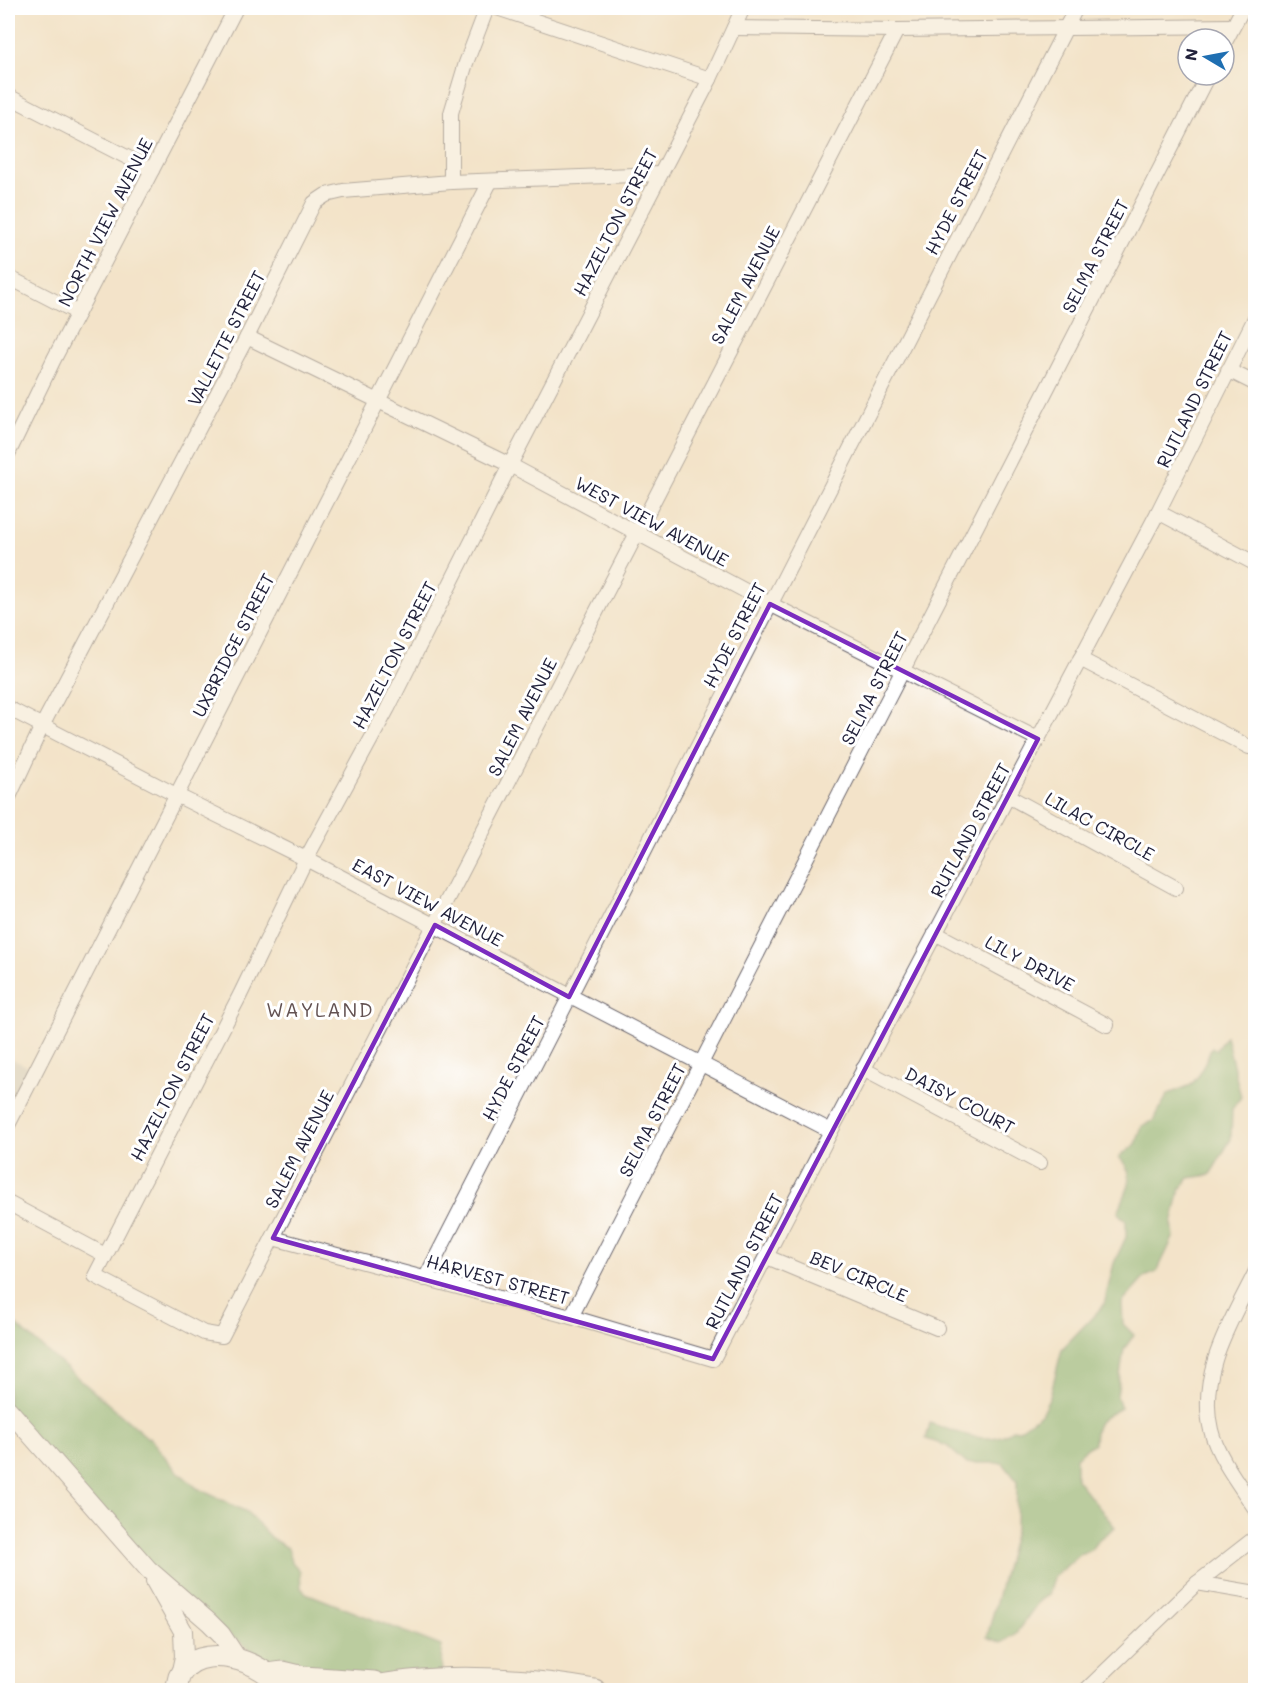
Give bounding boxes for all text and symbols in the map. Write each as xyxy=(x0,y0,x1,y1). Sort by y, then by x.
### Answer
north arrow xyxy=(1176,27,1236,87)
text: N xyxy=(1179,46,1202,62)
street label: NORTH VIEW AVENUE xyxy=(52,134,158,310)
street label: HAZELTON STREET xyxy=(567,144,663,300)
street label: HYDE STREET xyxy=(919,145,993,259)
street label: SELMA STREET xyxy=(1056,195,1134,317)
street label: SALEM AVENUE xyxy=(705,222,785,348)
street label: VALLETTE STREET xyxy=(181,266,271,410)
street label: RUTLAND STREET xyxy=(1150,327,1238,471)
street label: WEST VIEW AVENUE xyxy=(571,470,733,572)
street label: UXBRIDGE STREET xyxy=(186,569,280,721)
street label: HAZELTON STREET xyxy=(346,577,442,733)
street label: HYDE STREET xyxy=(697,578,771,692)
street label: SELMA STREET xyxy=(835,627,913,749)
street label: SALEM AVENUE xyxy=(482,654,562,780)
street label: RUTLAND STREET xyxy=(924,758,1016,902)
street label: LILAC CIRCLE xyxy=(1041,786,1159,866)
street label: EAST VIEW AVENUE xyxy=(349,852,507,952)
street label: LILY DRIVE xyxy=(981,929,1079,997)
district label: WAYLAND xyxy=(266,996,374,1022)
street label: HAZELTON STREET xyxy=(124,1009,220,1165)
street label: HYDE STREET xyxy=(476,1011,550,1125)
street label: SELMA STREET xyxy=(613,1059,691,1181)
street label: DAISY COURT xyxy=(901,1061,1019,1139)
street label: SALEM AVENUE xyxy=(259,1086,339,1212)
street label: RUTLAND STREET xyxy=(699,1189,789,1333)
street label: BEV CIRCLE xyxy=(807,1245,911,1307)
street label: HARVEST STREET xyxy=(424,1248,572,1310)

